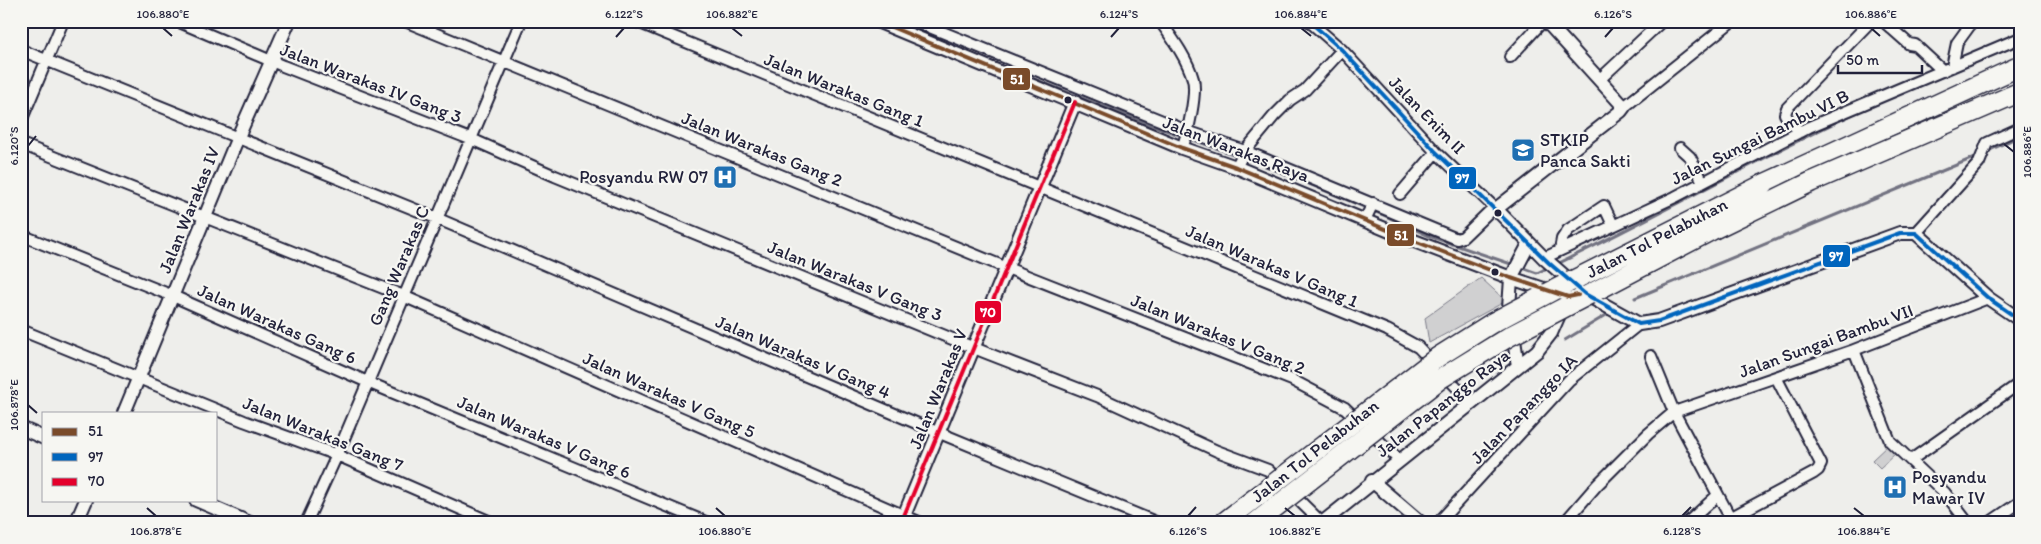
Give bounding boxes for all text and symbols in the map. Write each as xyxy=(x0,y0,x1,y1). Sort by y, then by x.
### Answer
text: 106.880°E xyxy=(137,7,190,21)
text: 6.122°S xyxy=(605,7,643,21)
text: 106.882°E xyxy=(706,7,758,21)
text: 6.124°S xyxy=(1100,7,1139,21)
text: 106.884°E xyxy=(1275,7,1328,21)
text: 6.126°S xyxy=(1594,7,1632,21)
text: 106.886°E xyxy=(1845,7,1897,21)
street label: Jalan Warakas IV Gang 3 xyxy=(277,38,465,128)
scale bar xyxy=(1838,42,1922,74)
street label: Jalan Warakas Gang 1 xyxy=(761,48,927,132)
text: 50 m xyxy=(1846,51,1879,69)
line badge: 51 xyxy=(1002,67,1031,91)
text: 51 xyxy=(1010,71,1024,88)
street label: Jalan Enim II xyxy=(1384,71,1470,159)
street label: Jalan Sungai Bambu VI B xyxy=(1668,84,1853,190)
unlabelled marker xyxy=(1063,95,1073,105)
street label: Jalan Warakas Gang 2 xyxy=(678,107,846,192)
street label: Jalan Warakas Raya xyxy=(1160,111,1313,187)
text: 6.120°S xyxy=(7,126,21,165)
text: 106.886°E xyxy=(2020,126,2034,178)
place label: STKIP Panca Sakti xyxy=(1540,129,1631,172)
school or university icon: STKIP Panca Sakti xyxy=(1510,137,1536,163)
street label: Jalan Warakas IV xyxy=(154,143,224,276)
hospital icon: Posyandu RW 07 xyxy=(712,164,738,190)
place label: Posyandu RW 07 xyxy=(579,166,708,188)
line badge: 97 xyxy=(1448,166,1477,190)
text: 97 xyxy=(1455,170,1469,187)
street label: Jalan Tol Pelabuhan xyxy=(1583,193,1731,283)
street label: Gang Warakas C xyxy=(364,203,434,329)
unlabelled marker xyxy=(1493,208,1503,218)
street label: Jalan Warakas V Gang 1 xyxy=(1182,220,1362,312)
line badge: 51 xyxy=(1386,223,1415,247)
text: 51 xyxy=(1394,227,1408,244)
street label: Jalan Warakas V Gang 3 xyxy=(764,236,946,326)
line badge: 97 xyxy=(1822,244,1851,268)
text: 97 xyxy=(1829,248,1843,265)
unlabelled marker xyxy=(1490,267,1500,277)
street label: Jalan Warakas Gang 6 xyxy=(194,279,360,369)
street label: Jalan Warakas V Gang 2 xyxy=(1128,289,1309,379)
street label: Jalan Sungai Bambu VII xyxy=(1736,299,1916,383)
line badge: 70 xyxy=(974,300,1002,324)
text: 70 xyxy=(979,304,996,321)
street label: Jalan Warakas V Gang 4 xyxy=(712,310,894,404)
street label: Jalan Warakas V xyxy=(904,325,972,452)
street label: Jalan Papanggo Raya xyxy=(1372,344,1515,462)
street label: Jalan Warakas V Gang 5 xyxy=(579,347,759,443)
street label: Jalan Papanggo IA xyxy=(1466,349,1582,468)
text: 106.878°E xyxy=(7,379,21,431)
street label: Jalan Warakas V Gang 6 xyxy=(454,390,634,484)
street label: Jalan Warakas Gang 7 xyxy=(240,392,406,476)
street label: Jalan Tol Pelabuhan xyxy=(1247,395,1383,507)
legend xyxy=(42,412,218,502)
text: 51 xyxy=(88,422,103,440)
text: 97 xyxy=(88,448,104,466)
place label: Posyandu Mawar IV xyxy=(1912,466,1986,509)
text: 70 xyxy=(88,472,105,490)
hospital icon: Posyandu Mawar IV xyxy=(1882,474,1908,500)
text: 106.878°E xyxy=(130,524,182,538)
text: 106.880°E xyxy=(699,524,752,538)
text: 6.126°S xyxy=(1169,524,1207,538)
text: 106.882°E xyxy=(1269,524,1321,538)
text: 6.128°S xyxy=(1663,524,1701,538)
text: 106.884°E xyxy=(1838,524,1891,538)

